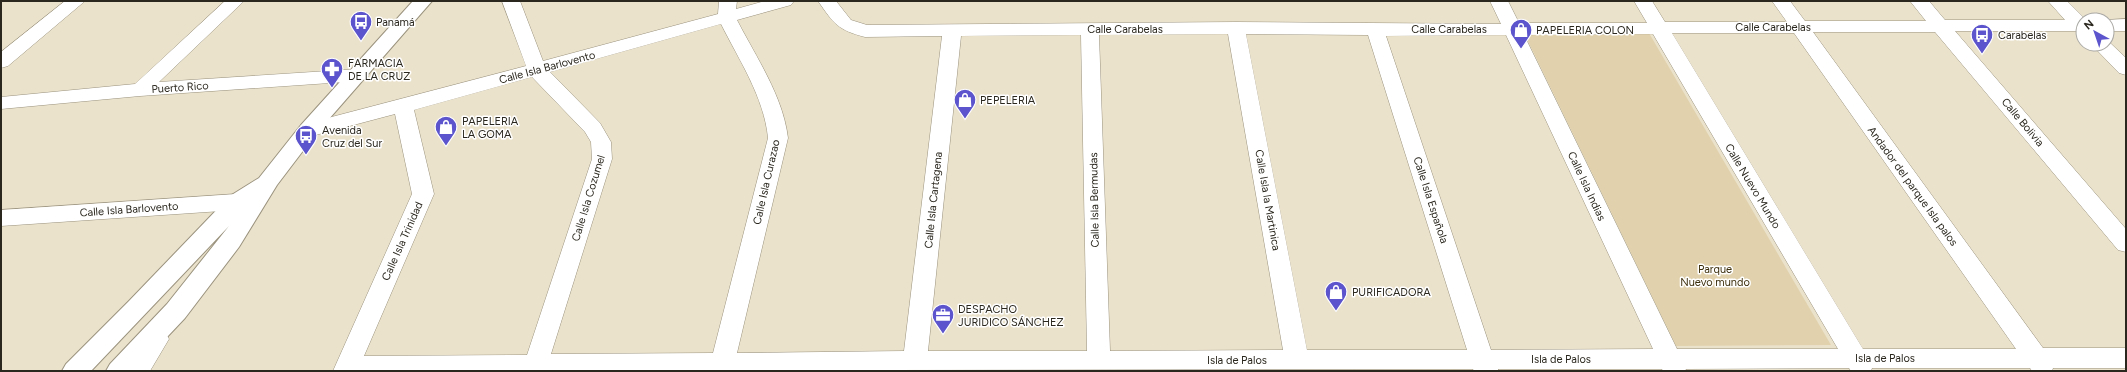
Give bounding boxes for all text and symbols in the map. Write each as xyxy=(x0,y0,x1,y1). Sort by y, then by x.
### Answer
bus stop icon: Panamá xyxy=(348,9,374,42)
north arrow xyxy=(2075,12,2115,52)
place label: Panamá xyxy=(376,16,415,29)
shop icon: PAPELERIA COLON xyxy=(1508,17,1534,50)
text: N xyxy=(2081,17,2096,32)
street label: Calle Carabelas xyxy=(1735,21,1811,34)
bus stop icon: Carabelas xyxy=(1969,22,1995,55)
street label: Calle Carabelas xyxy=(1087,23,1163,36)
street label: Calle Carabelas xyxy=(1411,23,1487,36)
place label: PAPELERIA COLON xyxy=(1536,24,1634,37)
place label: Carabelas xyxy=(1998,29,2046,42)
street label: Calle Isla Barlovento xyxy=(498,48,597,87)
pharmacy icon: FARMACIA DE LA CRUZ xyxy=(319,56,345,89)
place label: FARMACIA DE LA CRUZ xyxy=(348,57,410,83)
street label: Puerto Rico xyxy=(151,79,209,96)
shop icon: PEPELERIA xyxy=(952,87,978,120)
place label: PEPELERIA xyxy=(980,94,1036,107)
street label: Calle Bolivia xyxy=(1999,96,2047,149)
shop icon: PAPELERIA LA GOMA xyxy=(433,114,459,147)
place label: PAPELERIA LA GOMA xyxy=(462,115,519,141)
bus stop icon: Avenida Cruz del Sur xyxy=(293,123,319,156)
place label: Avenida Cruz del Sur xyxy=(322,124,382,150)
street label: Andador del parque Isla palos xyxy=(1865,124,1960,249)
street label: Calle Isla Curazao xyxy=(750,138,783,226)
street label: Calle Nuevo Mundo xyxy=(1722,141,1783,231)
street label: Calle Isla la Martinica xyxy=(1252,149,1283,252)
street label: Calle Isla Indias xyxy=(1565,150,1608,223)
street label: Calle Isla Cartagena xyxy=(922,151,945,249)
street label: Calle Isla Bermudas xyxy=(1087,152,1102,248)
street label: Calle Isla Cozumel xyxy=(569,153,608,243)
street label: Calle Isla Española xyxy=(1410,155,1451,245)
street label: Calle Isla Barlovento xyxy=(79,200,179,219)
street label: Calle Isla Trinidad xyxy=(379,200,426,283)
park label: Parque Nuevo mundo xyxy=(1680,263,1750,289)
shop icon: PURIFICADORA xyxy=(1323,279,1349,312)
place label: PURIFICADORA xyxy=(1352,286,1431,299)
office icon: DESPACHO JURIDICO SÁNCHEZ xyxy=(930,302,956,335)
place label: DESPACHO JURIDICO SÁNCHEZ xyxy=(958,303,1064,329)
street label: Isla de Palos xyxy=(1855,352,1915,365)
street label: Isla de Palos xyxy=(1531,353,1591,366)
street label: Isla de Palos xyxy=(1207,354,1267,367)

